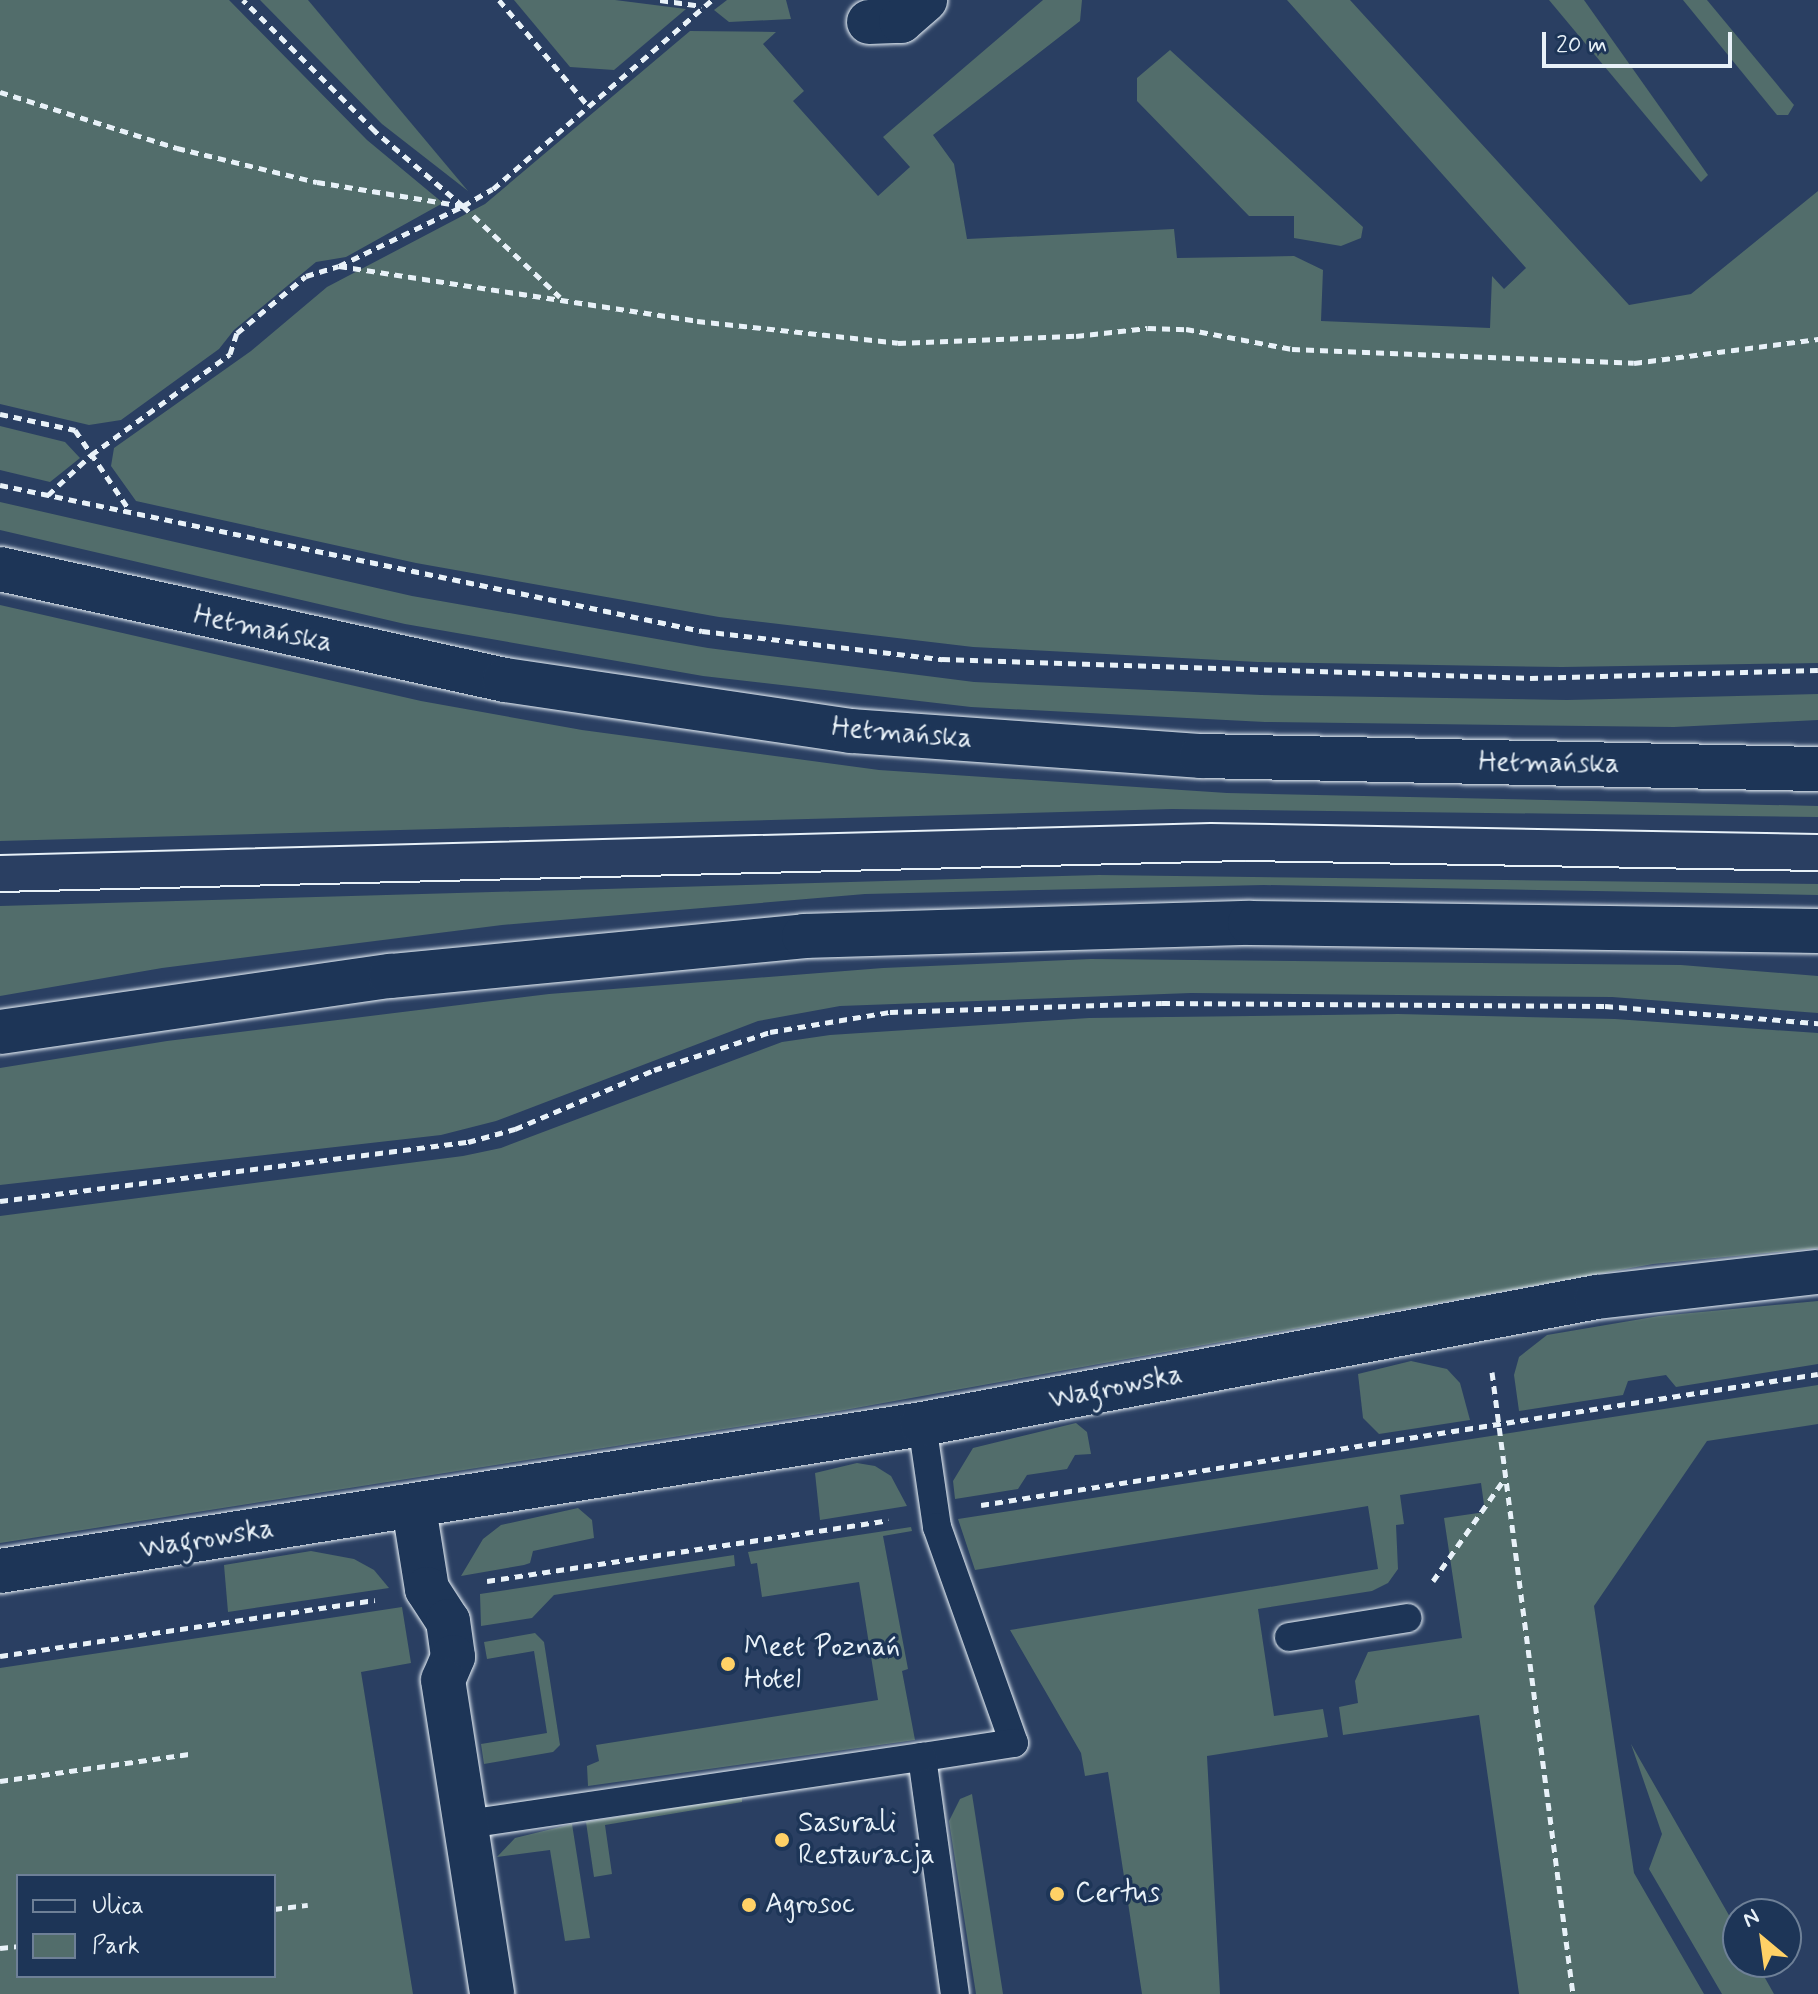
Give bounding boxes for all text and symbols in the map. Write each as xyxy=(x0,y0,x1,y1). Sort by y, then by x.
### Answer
scale bar xyxy=(1546,16,1736,66)
text: 20 m xyxy=(1556,30,1607,61)
street label: Hetmańska xyxy=(190,599,336,661)
street label: Hetmańska xyxy=(830,711,974,757)
street label: Hetmańska xyxy=(1478,746,1620,782)
street label: Wagrowska xyxy=(1046,1359,1186,1417)
street label: Wagrowska xyxy=(138,1513,276,1567)
place label: Meet Poznań Hotel xyxy=(744,1631,902,1697)
marker: Meet Poznań Hotel xyxy=(719,1655,737,1673)
place label: Sasurali Restauracja xyxy=(798,1807,935,1873)
marker: Sasurali Restauracja xyxy=(773,1831,791,1849)
legend xyxy=(16,1874,276,1978)
place label: Certus xyxy=(1075,1877,1160,1911)
marker: Certus xyxy=(1046,1883,1068,1905)
place label: Agrosoc xyxy=(765,1888,855,1922)
text: Ulica xyxy=(92,1891,144,1922)
marker: Agrosoc xyxy=(740,1896,758,1914)
north arrow xyxy=(1722,1898,1802,1978)
text: N xyxy=(1738,1903,1765,1935)
text: Park xyxy=(92,1931,140,1962)

